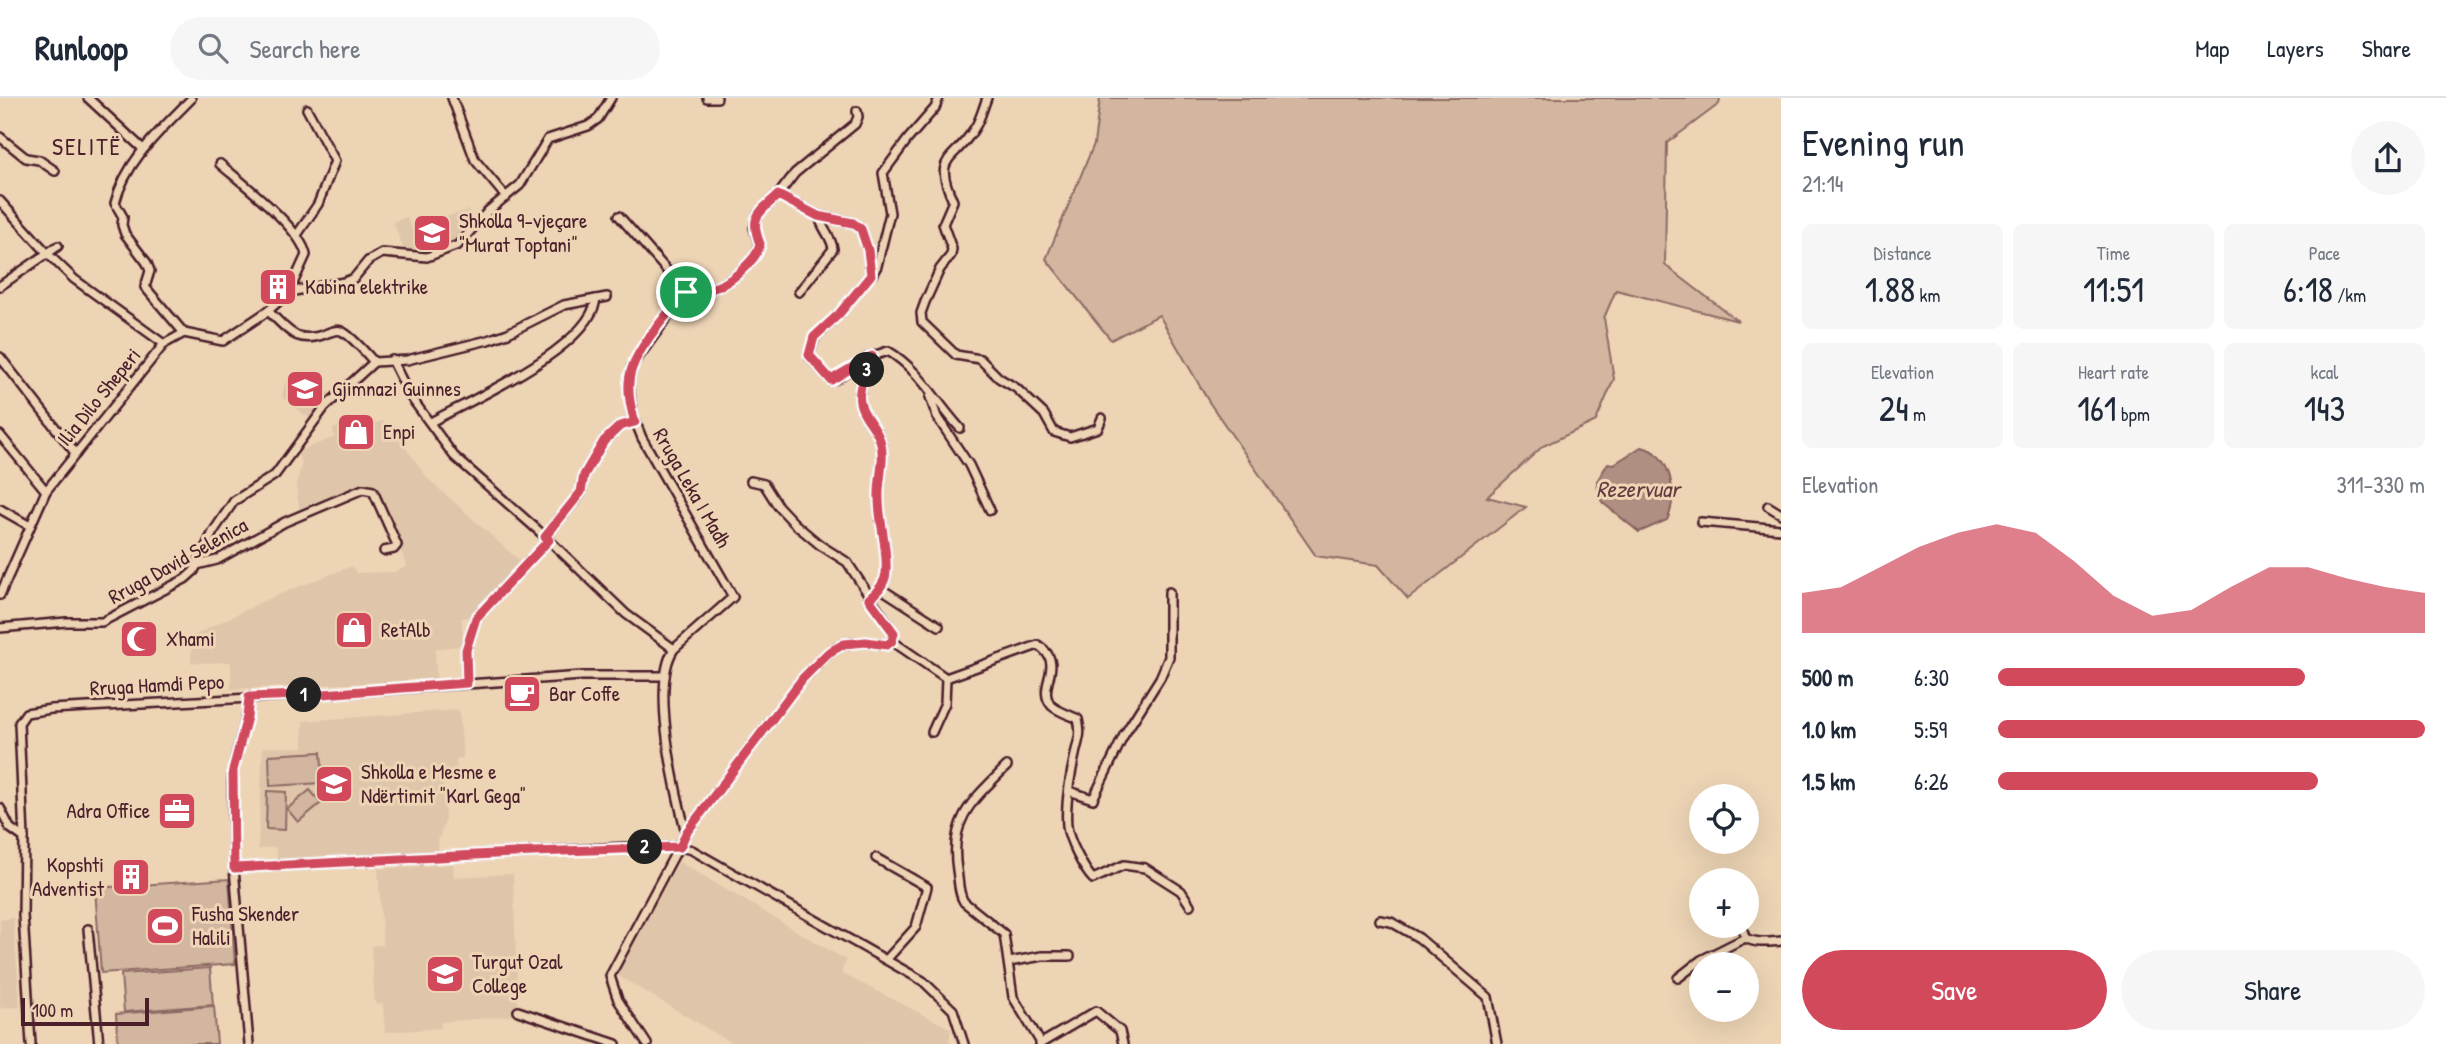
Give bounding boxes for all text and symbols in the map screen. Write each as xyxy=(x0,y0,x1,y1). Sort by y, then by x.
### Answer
search box xyxy=(170,17,660,80)
text: Runloop xyxy=(35,26,128,70)
icon: search xyxy=(194,29,232,67)
text: Search here xyxy=(250,31,361,66)
text: Map xyxy=(2195,32,2229,64)
text: Layers xyxy=(2267,32,2324,64)
text: Share xyxy=(2362,32,2411,64)
text: Evening run xyxy=(1802,116,1965,168)
button: share xyxy=(2351,121,2425,195)
district label: SELITË xyxy=(52,130,122,162)
text: 21:14 xyxy=(1802,168,1843,199)
place label: Shkolla 9-vjeçare "Murat Toptani" xyxy=(459,206,587,259)
school or university icon: Shkolla 9-vjeçare "Murat Toptani" xyxy=(411,212,453,254)
text: Distance xyxy=(1873,240,1932,266)
text: Time xyxy=(2097,240,2130,266)
text: Pace xyxy=(2309,240,2340,266)
pin xyxy=(656,262,716,322)
building icon: Kabina elektrike xyxy=(257,266,299,308)
text: 1.88 xyxy=(1865,266,1915,313)
text: 11:51 xyxy=(2083,266,2144,313)
text: 6:18 xyxy=(2283,266,2333,313)
place label: Kabina elektrike xyxy=(305,272,428,301)
icon: arrive xyxy=(667,273,705,311)
text: km xyxy=(1915,282,1940,308)
text: /km xyxy=(2333,282,2366,308)
street label: Ilia Dilo Sheperi xyxy=(50,341,147,452)
pin: 3 xyxy=(850,352,884,388)
text: 3 xyxy=(862,356,871,382)
text: Elevation xyxy=(1871,359,1934,385)
text: Heart rate xyxy=(2078,359,2149,385)
text: kcal xyxy=(2311,359,2338,385)
school or university icon: Gjimnazi Guinnes xyxy=(284,368,326,410)
place label: Gjimnazi Guinnes xyxy=(332,374,461,403)
text: 24 xyxy=(1879,385,1909,432)
text: 161 xyxy=(2077,385,2117,432)
text: 143 xyxy=(2304,385,2345,432)
text: m xyxy=(1909,401,1926,427)
text: bpm xyxy=(2117,401,2150,427)
shop icon: Enpi xyxy=(335,411,377,453)
place label: Enpi xyxy=(383,417,415,446)
street label: Rruga Leka I Madh xyxy=(646,423,739,553)
text: Elevation xyxy=(1802,469,1878,500)
text: 311–330 m xyxy=(2336,469,2425,500)
water label: Rezervuar xyxy=(1596,473,1683,504)
street label: Rruga David Selenica xyxy=(103,510,253,611)
shop icon: RetAlb xyxy=(333,609,375,651)
place label: RetAlb xyxy=(381,615,431,644)
mosque icon: Xhami xyxy=(118,618,160,660)
place label: Xhami xyxy=(166,624,215,653)
text: 500 m xyxy=(1802,662,1853,693)
text: 6:30 xyxy=(1914,662,1949,693)
street label: Rruga Hamdi Pepo xyxy=(89,667,225,702)
cafe icon: Bar Coffe xyxy=(501,673,543,715)
pin: 1 xyxy=(286,678,322,712)
place label: Bar Coffe xyxy=(549,679,620,708)
text: 1 xyxy=(300,681,307,707)
text: 1.0 km xyxy=(1802,714,1856,745)
text: 5:59 xyxy=(1914,714,1947,745)
place label: Shkolla e Mesme e Ndërtimit "Karl Gega" xyxy=(361,757,526,810)
school or university icon: Shkolla e Mesme e Ndërtimit "Karl Gega" xyxy=(313,763,355,805)
text: 1.5 km xyxy=(1802,766,1855,797)
text: 6:26 xyxy=(1914,766,1948,797)
map controls xyxy=(1689,784,1759,1022)
button: locate xyxy=(1689,784,1759,854)
office icon: Adra Office xyxy=(156,790,198,832)
place label: Adra Office xyxy=(67,796,150,825)
pin: 2 xyxy=(628,830,662,864)
text: 2 xyxy=(640,833,649,859)
place label: Kopshti Adventist xyxy=(32,850,105,903)
building icon: Kopshti Adventist xyxy=(110,856,152,898)
button: + xyxy=(1689,868,1759,938)
place label: Fusha Skender Halili xyxy=(191,899,299,952)
sports icon: Fusha Skender Halili xyxy=(144,905,186,947)
place label: Turgut Ozal College xyxy=(472,947,563,1000)
button: Save xyxy=(1802,950,2107,1030)
button: Share xyxy=(2121,950,2425,1030)
button: − xyxy=(1689,952,1759,1022)
school or university icon: Turgut Ozal College xyxy=(424,953,466,995)
scale bar xyxy=(21,995,149,1027)
text: 100 m xyxy=(32,997,73,1023)

